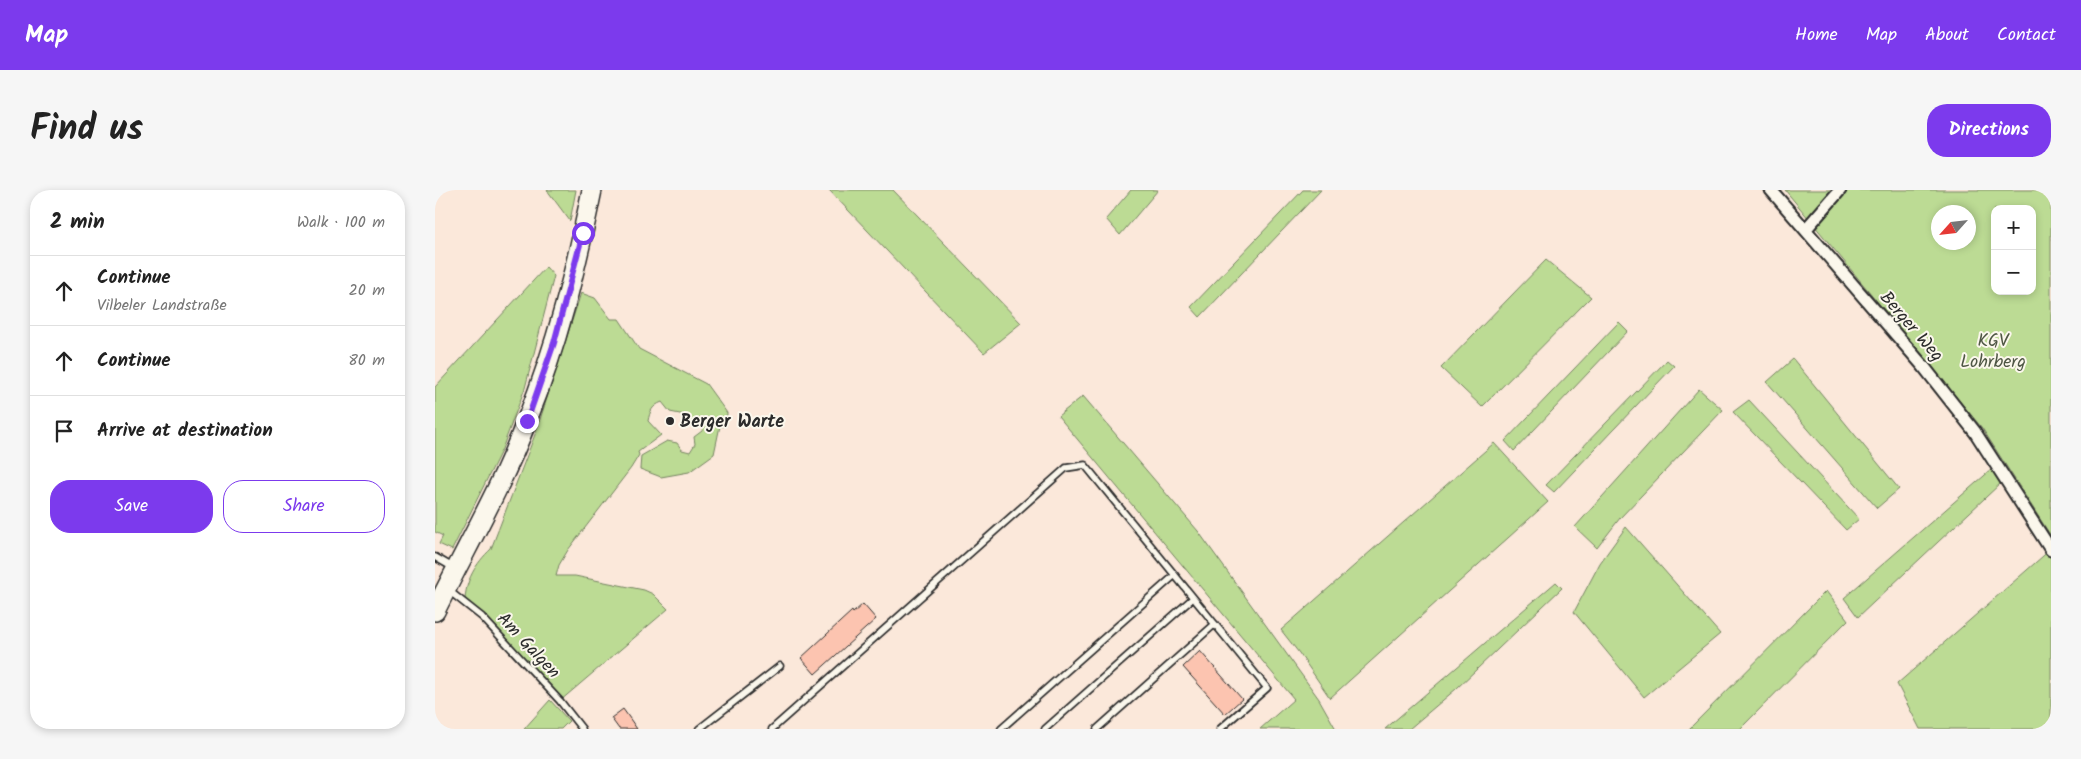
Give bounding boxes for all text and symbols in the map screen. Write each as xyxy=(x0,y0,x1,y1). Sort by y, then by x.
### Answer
text: Map xyxy=(25,16,68,55)
text: Home xyxy=(1795,21,1838,50)
text: Map xyxy=(1866,21,1897,50)
text: About xyxy=(1925,21,1969,50)
text: Contact xyxy=(1997,21,2056,50)
text: Find us xyxy=(30,102,143,158)
button: Directions xyxy=(1927,104,2051,157)
north arrow xyxy=(1931,205,1976,250)
map controls xyxy=(1991,205,2036,295)
button: + xyxy=(1991,205,2036,250)
text: 2 min xyxy=(50,206,105,239)
text: Walk · 100 m xyxy=(297,210,385,235)
route start xyxy=(572,222,595,245)
button: − xyxy=(1991,250,2036,295)
text: Continue xyxy=(97,263,170,293)
icon: ahead xyxy=(50,277,78,305)
text: 20 m xyxy=(349,278,385,303)
street label: Berger Weg xyxy=(1872,285,1950,369)
text: Vilbeler Landstraße xyxy=(97,293,227,318)
park label: KGV Lohrberg xyxy=(1960,327,2026,377)
text: Continue xyxy=(97,346,170,376)
icon: ahead xyxy=(50,347,78,375)
text: 80 m xyxy=(348,348,385,373)
place label: Berger Warte xyxy=(680,408,784,437)
route end xyxy=(516,410,539,433)
marker: Berger Warte xyxy=(664,415,676,427)
text: Arrive at destination xyxy=(97,416,273,446)
icon: arrive xyxy=(50,417,78,445)
button: Save xyxy=(50,480,213,533)
button: Share xyxy=(223,480,385,533)
street label: Am Galgen xyxy=(489,606,567,686)

